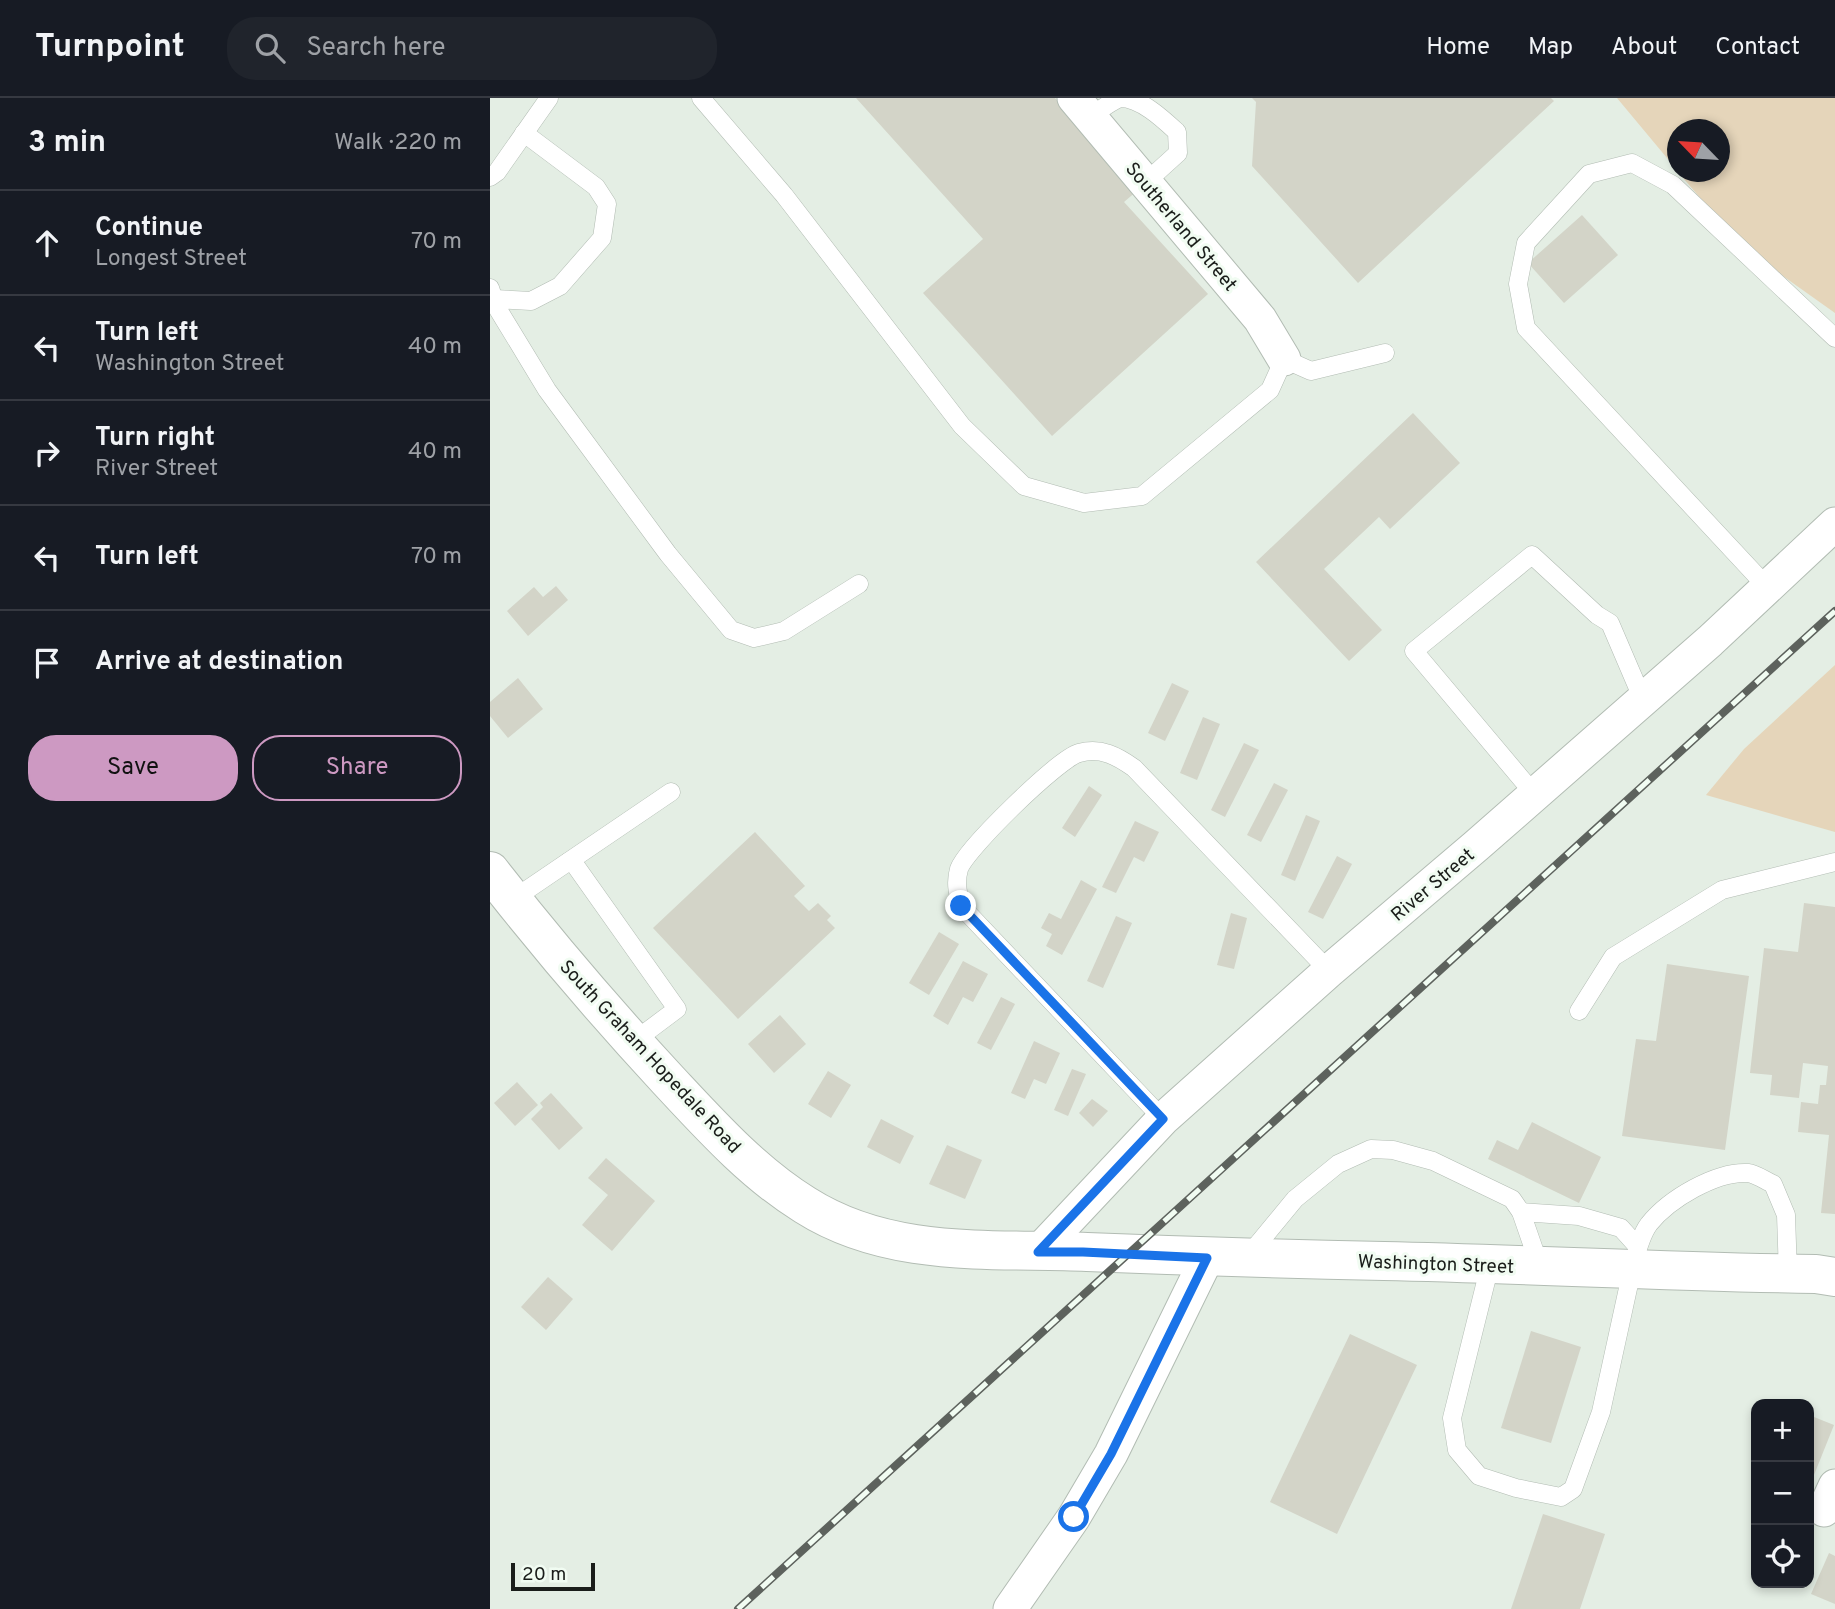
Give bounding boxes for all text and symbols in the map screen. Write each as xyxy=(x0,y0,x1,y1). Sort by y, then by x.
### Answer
search box xyxy=(227,17,717,80)
text: Turnpoint xyxy=(35,27,185,69)
icon: search xyxy=(251,29,289,67)
text: Search here xyxy=(307,32,446,65)
text: Home xyxy=(1426,33,1490,63)
text: Map xyxy=(1528,33,1573,63)
text: About xyxy=(1611,33,1677,63)
text: Contact xyxy=(1715,33,1800,63)
north arrow xyxy=(1667,119,1730,182)
text: 3 min xyxy=(28,125,106,162)
text: Walk · 220 m xyxy=(334,129,462,158)
street label: Southerland Street xyxy=(1119,158,1242,297)
text: Continue xyxy=(95,212,203,245)
icon: ahead xyxy=(28,224,66,262)
text: 70 m xyxy=(411,228,462,257)
text: Longest Street xyxy=(95,245,247,274)
text: Turn left xyxy=(95,317,199,350)
icon: left xyxy=(28,329,66,367)
text: 40 m xyxy=(408,333,462,362)
text: Washington Street xyxy=(95,350,285,379)
text: Turn right xyxy=(95,422,215,455)
icon: right xyxy=(28,434,66,472)
text: 40 m xyxy=(408,438,462,467)
text: River Street xyxy=(95,455,218,484)
icon: left xyxy=(28,539,66,577)
text: Turn left xyxy=(95,541,199,574)
text: 70 m xyxy=(411,543,462,572)
icon: arrive xyxy=(28,644,66,682)
text: Arrive at destination xyxy=(95,646,343,679)
button: Save xyxy=(28,735,238,801)
button: Share xyxy=(252,735,462,801)
street label: River Street xyxy=(1387,844,1480,927)
route end xyxy=(945,890,976,921)
street label: South Graham Hopedale Road xyxy=(554,956,746,1159)
street label: Washington Street xyxy=(1357,1250,1515,1280)
map controls xyxy=(1751,1399,1814,1588)
button: + xyxy=(1751,1399,1814,1462)
button: − xyxy=(1751,1462,1814,1525)
route start xyxy=(1058,1501,1089,1532)
button: locate xyxy=(1751,1525,1814,1588)
scale bar xyxy=(511,1560,595,1592)
text: 20 m xyxy=(522,1563,566,1587)

